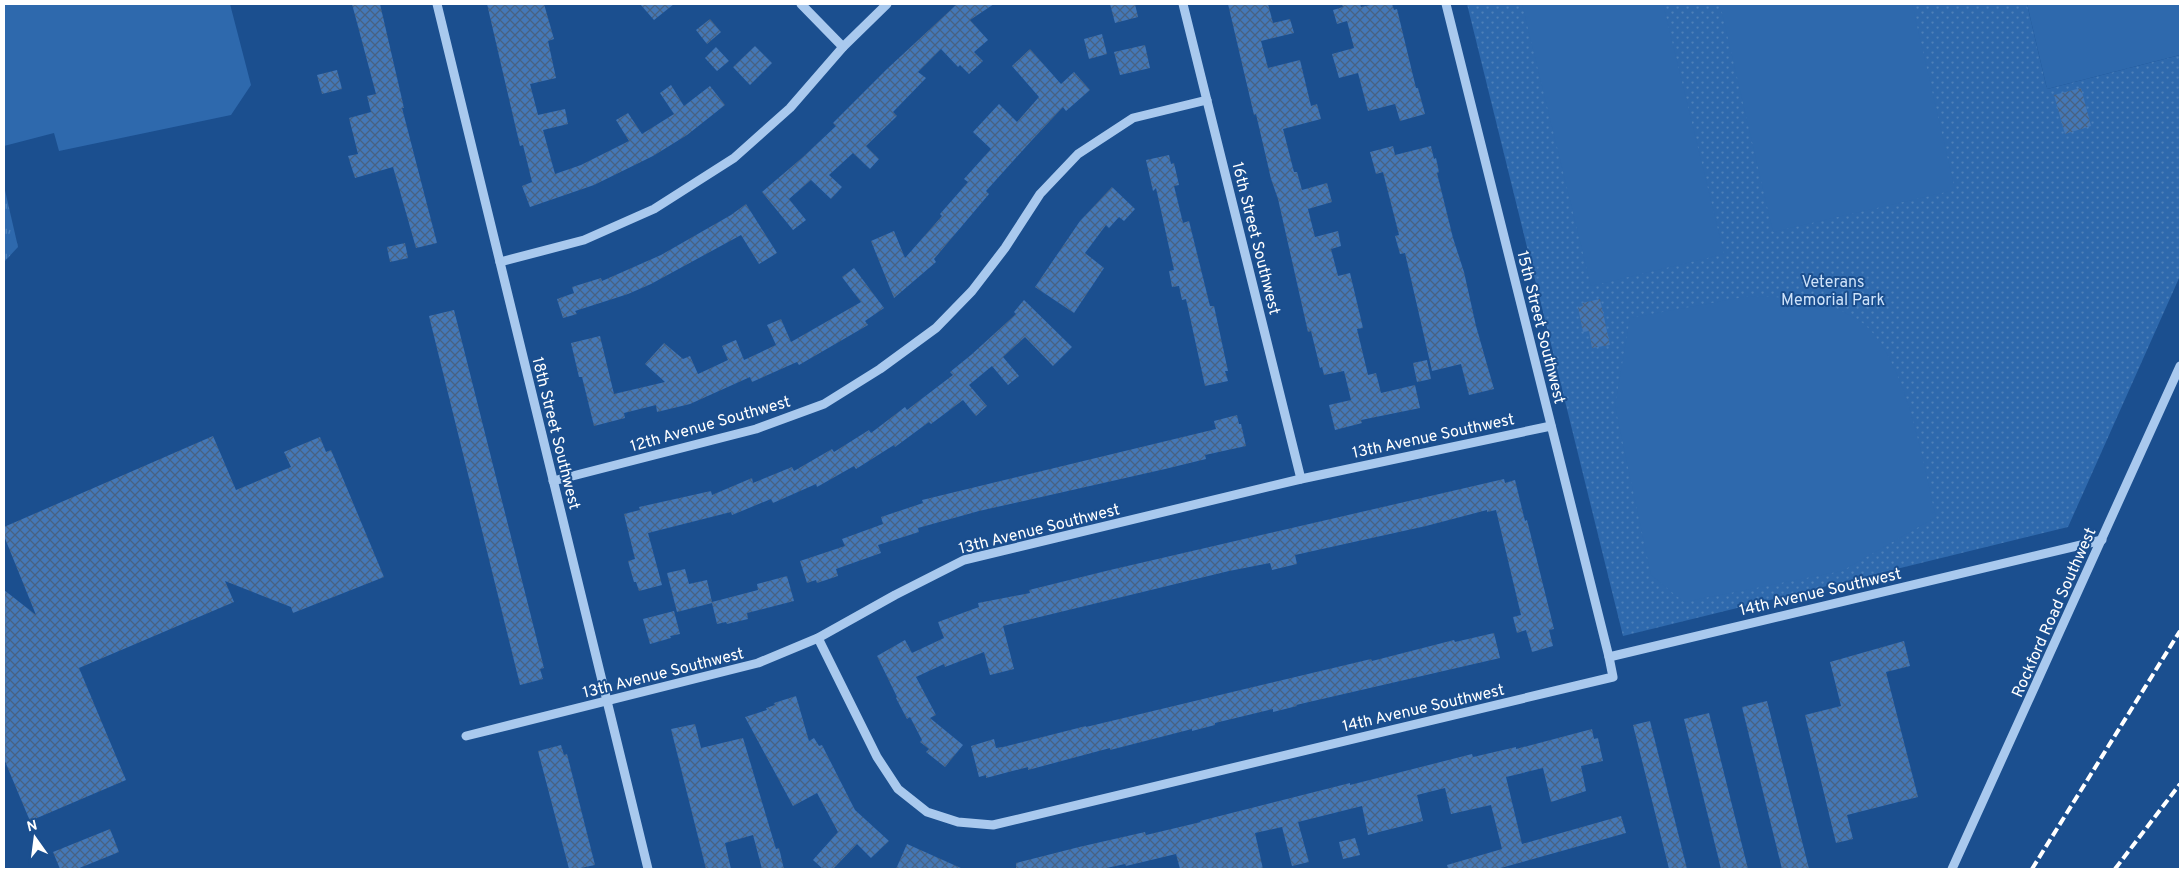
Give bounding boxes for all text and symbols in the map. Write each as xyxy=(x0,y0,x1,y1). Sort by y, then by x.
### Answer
street label: 16th Street Southwest xyxy=(1226,160,1284,317)
street label: 15th Street Southwest xyxy=(1511,249,1569,406)
park label: Veterans Memorial Park xyxy=(1781,273,1885,311)
street label: 18th Street Southwest xyxy=(526,355,584,512)
street label: 12th Avenue Southwest xyxy=(628,392,793,457)
street label: 13th Avenue Southwest xyxy=(1350,410,1516,464)
street label: 13th Avenue Southwest xyxy=(957,500,1122,560)
street label: Rockford Road Southwest xyxy=(2008,525,2101,701)
street label: 14th Avenue Southwest xyxy=(1738,565,1903,621)
street label: 13th Avenue Southwest xyxy=(581,644,746,704)
street label: 14th Avenue Southwest xyxy=(1341,681,1506,737)
north arrow xyxy=(10,813,60,863)
text: N xyxy=(25,817,39,836)

